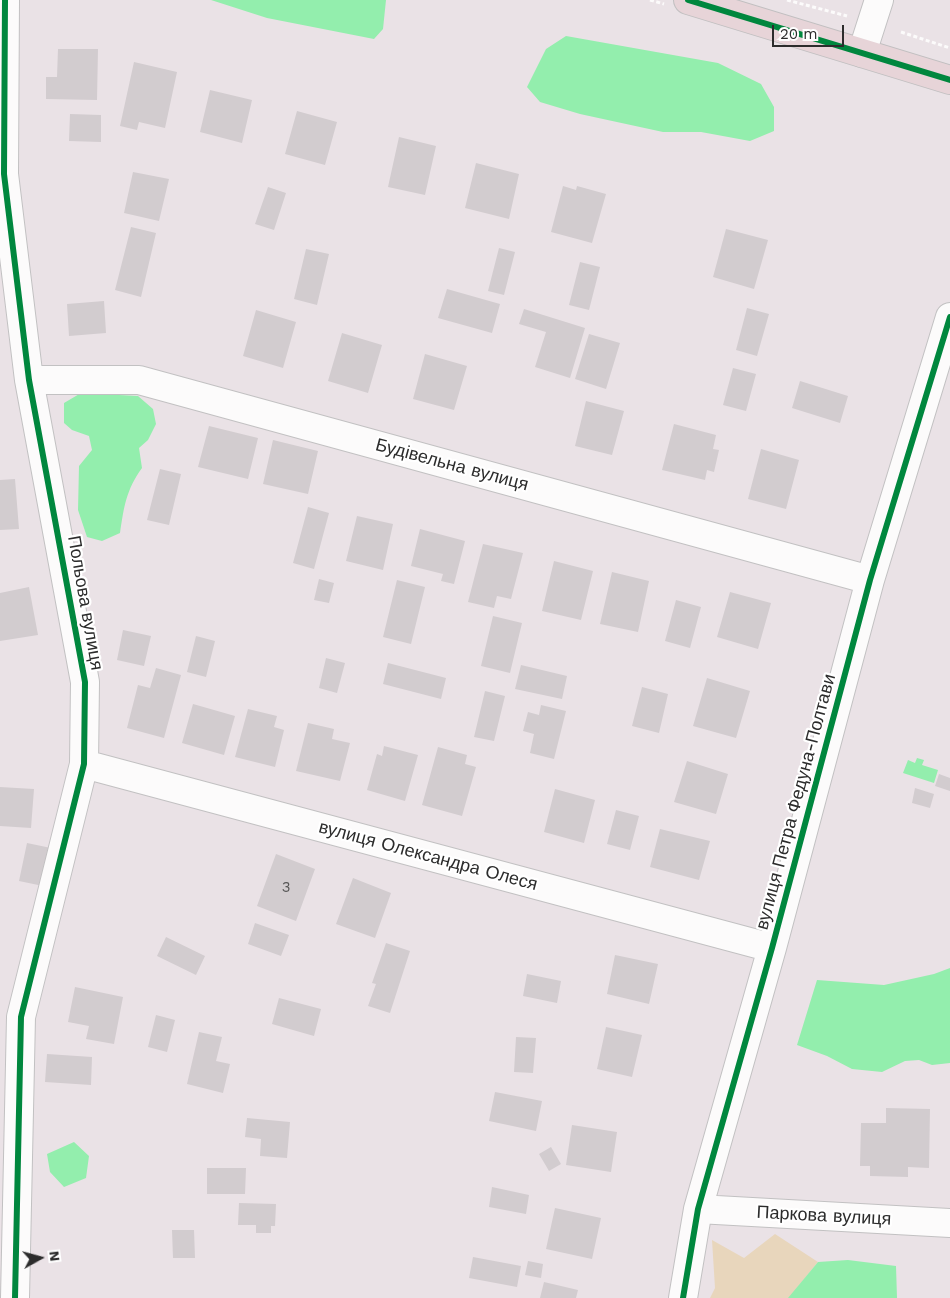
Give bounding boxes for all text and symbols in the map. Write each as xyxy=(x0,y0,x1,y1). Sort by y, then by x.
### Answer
scale bar xyxy=(775,15,848,47)
text: 20 m xyxy=(780,25,818,43)
street label: Будівельна вулиця xyxy=(373,434,531,496)
street label: Польова вулиця xyxy=(63,534,107,672)
street label: вулиця Петра Федуна-Полтави xyxy=(751,672,841,932)
street label: вулиця Олександра Олеся xyxy=(316,816,540,896)
house number: 3 xyxy=(282,879,290,897)
street label: Паркова вулиця xyxy=(756,1202,892,1230)
north arrow xyxy=(15,1233,65,1283)
text: N xyxy=(46,1250,63,1262)

